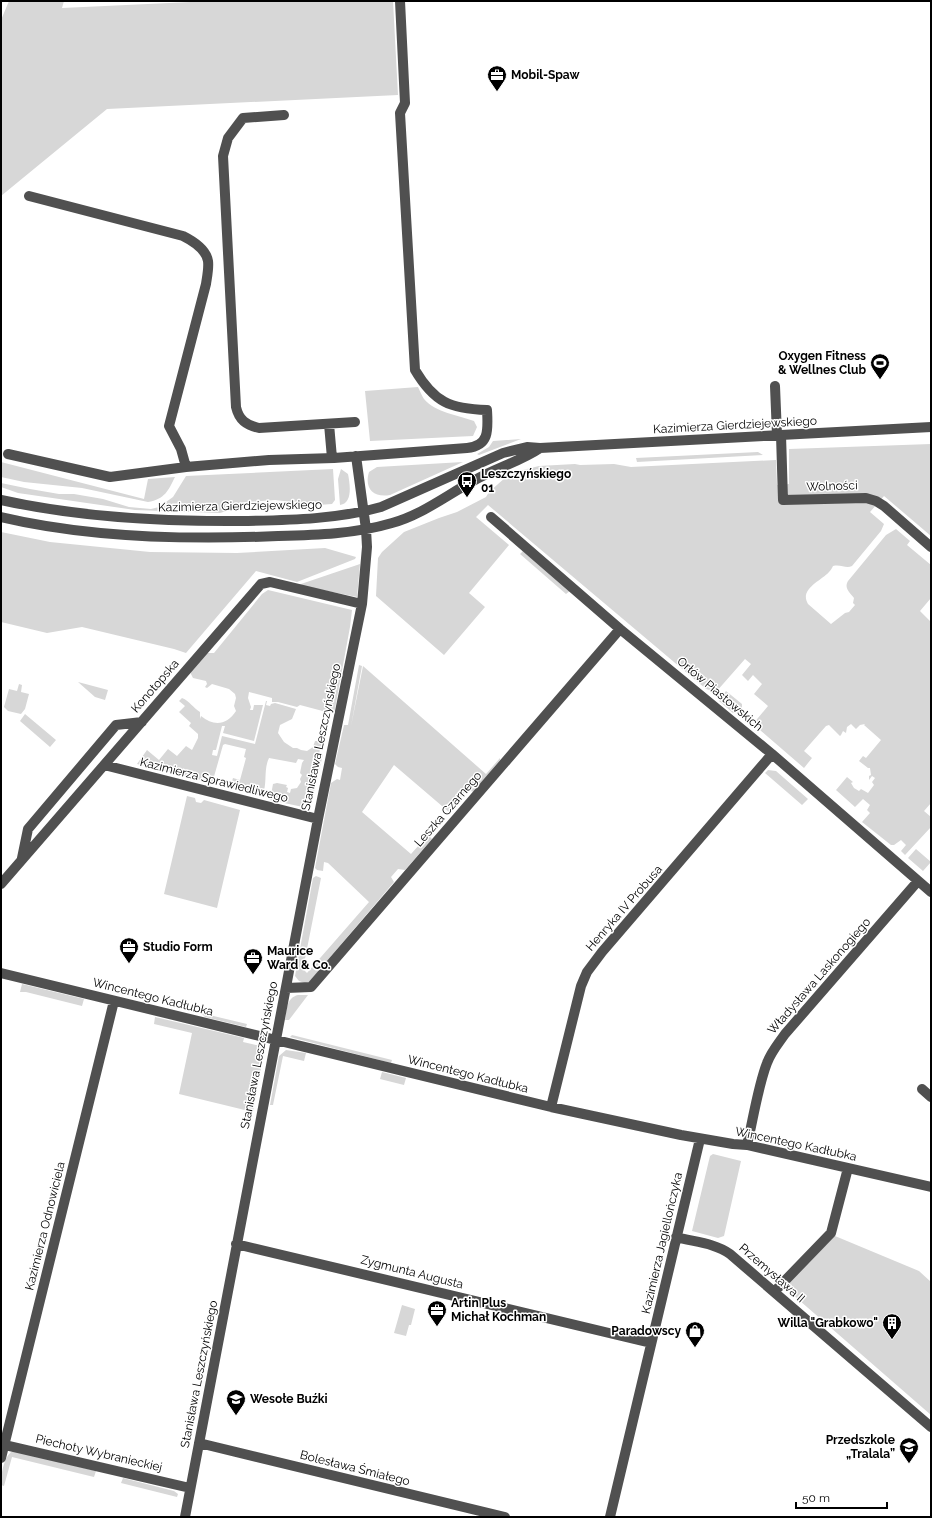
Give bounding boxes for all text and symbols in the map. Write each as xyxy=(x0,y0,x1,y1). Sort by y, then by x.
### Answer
office icon: Mobil-Spaw xyxy=(486,64,508,92)
place label: Mobil-Spaw xyxy=(511,68,580,82)
place label: Oxygen Fitness & Wellnes Club xyxy=(778,349,866,377)
sports icon: Oxygen Fitness & Wellnes Club xyxy=(869,352,891,380)
street label: Kazimierza Gierdziejewskiego xyxy=(653,414,817,436)
place label: Leszczyńskiego 01 xyxy=(481,467,571,495)
bus stop icon: Leszczyńskiego 01 xyxy=(456,470,478,498)
street label: Wolności xyxy=(806,478,858,494)
street label: Kazimierza Gierdziejewskiego xyxy=(158,498,322,514)
street label: Orłów Piastowskich xyxy=(674,654,766,734)
street label: Konotopska xyxy=(128,657,182,715)
street label: Stanisława Leszczyńskiego xyxy=(299,662,343,812)
street label: Kazimierza Sprawiedliwego xyxy=(138,755,290,805)
street label: Leszka Czarnego xyxy=(412,769,484,849)
street label: Henryka IV Probusa xyxy=(583,862,665,954)
street label: Władysława Laskonogiego xyxy=(765,915,873,1037)
office icon: Studio Form xyxy=(118,936,140,964)
place label: Studio Form xyxy=(143,940,213,954)
place label: Maurice Ward & Co. xyxy=(267,944,331,972)
office icon: Maurice Ward & Co. xyxy=(242,947,264,975)
street label: Wincentego Kadłubka xyxy=(91,975,215,1019)
street label: Stanisława Leszczyńskiego xyxy=(238,980,280,1130)
street label: Wincentego Kadłubka xyxy=(406,1052,530,1096)
street label: Wincentego Kadłubka xyxy=(734,1124,858,1164)
street label: Kazimierza Odnowiciela xyxy=(22,1160,68,1292)
street label: Kazimierza Jagiellończyka xyxy=(639,1171,685,1315)
street label: Przemysława II xyxy=(736,1241,808,1305)
street label: Zygmunta Augusta xyxy=(359,1252,465,1292)
place label: Artin Plus Michał Kochman xyxy=(451,1296,546,1324)
street label: Stanisława Leszczyńskiego xyxy=(178,1299,220,1449)
office icon: Artin Plus Michał Kochman xyxy=(426,1299,448,1327)
building icon: Willa "Grabkowo" xyxy=(881,1312,903,1340)
place label: Willa "Grabkowo" xyxy=(778,1316,878,1330)
shop icon: Paradowscy xyxy=(684,1320,706,1348)
place label: Paradowscy xyxy=(611,1324,681,1338)
school or university icon: Wesołe Buźki xyxy=(225,1388,247,1416)
place label: Wesołe Buźki xyxy=(250,1392,328,1406)
street label: Piechoty Wybranieckiej xyxy=(34,1432,164,1474)
place label: Przedszkole „Tralala” xyxy=(826,1433,895,1461)
school or university icon: Przedszkole „Tralala” xyxy=(898,1436,920,1464)
street label: Bolesława Śmiałego xyxy=(299,1448,411,1488)
scale bar xyxy=(796,1484,887,1510)
text: 50 m xyxy=(802,1491,830,1505)

